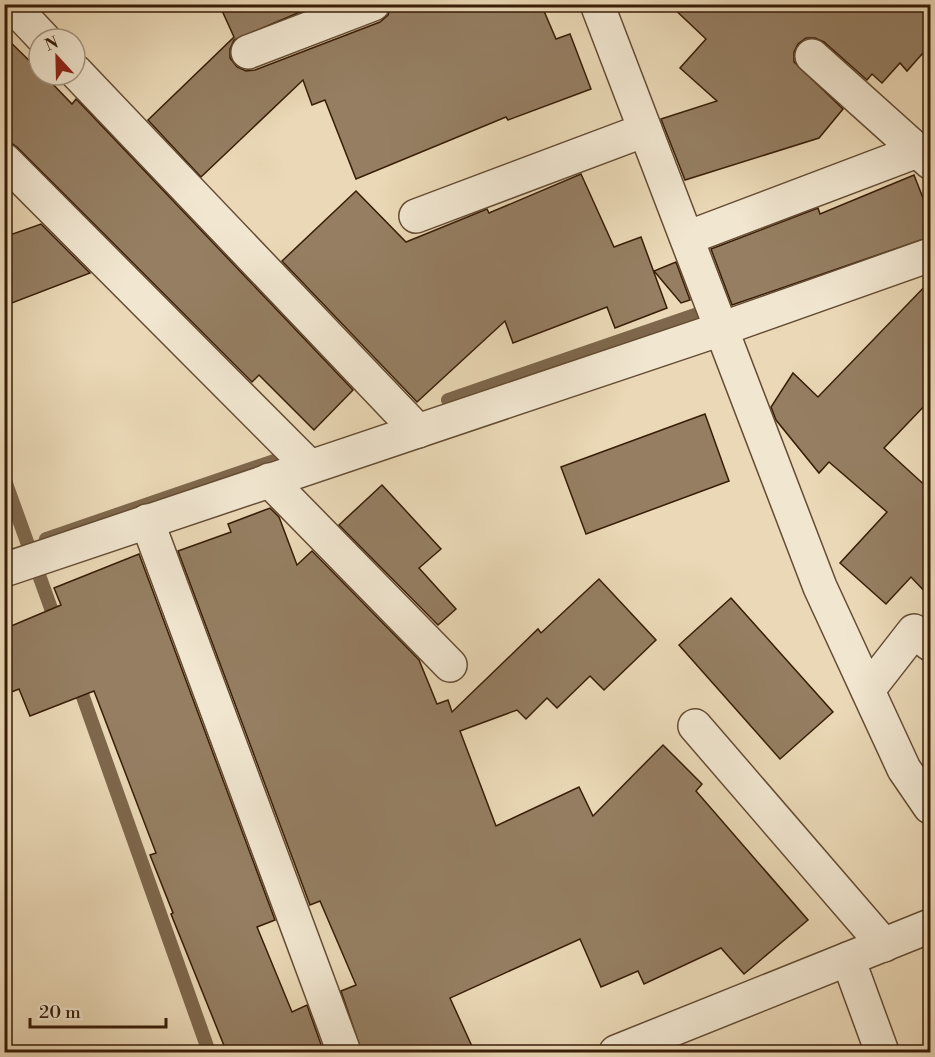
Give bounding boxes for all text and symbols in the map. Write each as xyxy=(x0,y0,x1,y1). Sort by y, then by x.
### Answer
north arrow xyxy=(27,27,87,87)
text: N xyxy=(42,32,62,56)
scale bar xyxy=(30,991,166,1029)
text: 20 m xyxy=(39,1001,81,1024)

